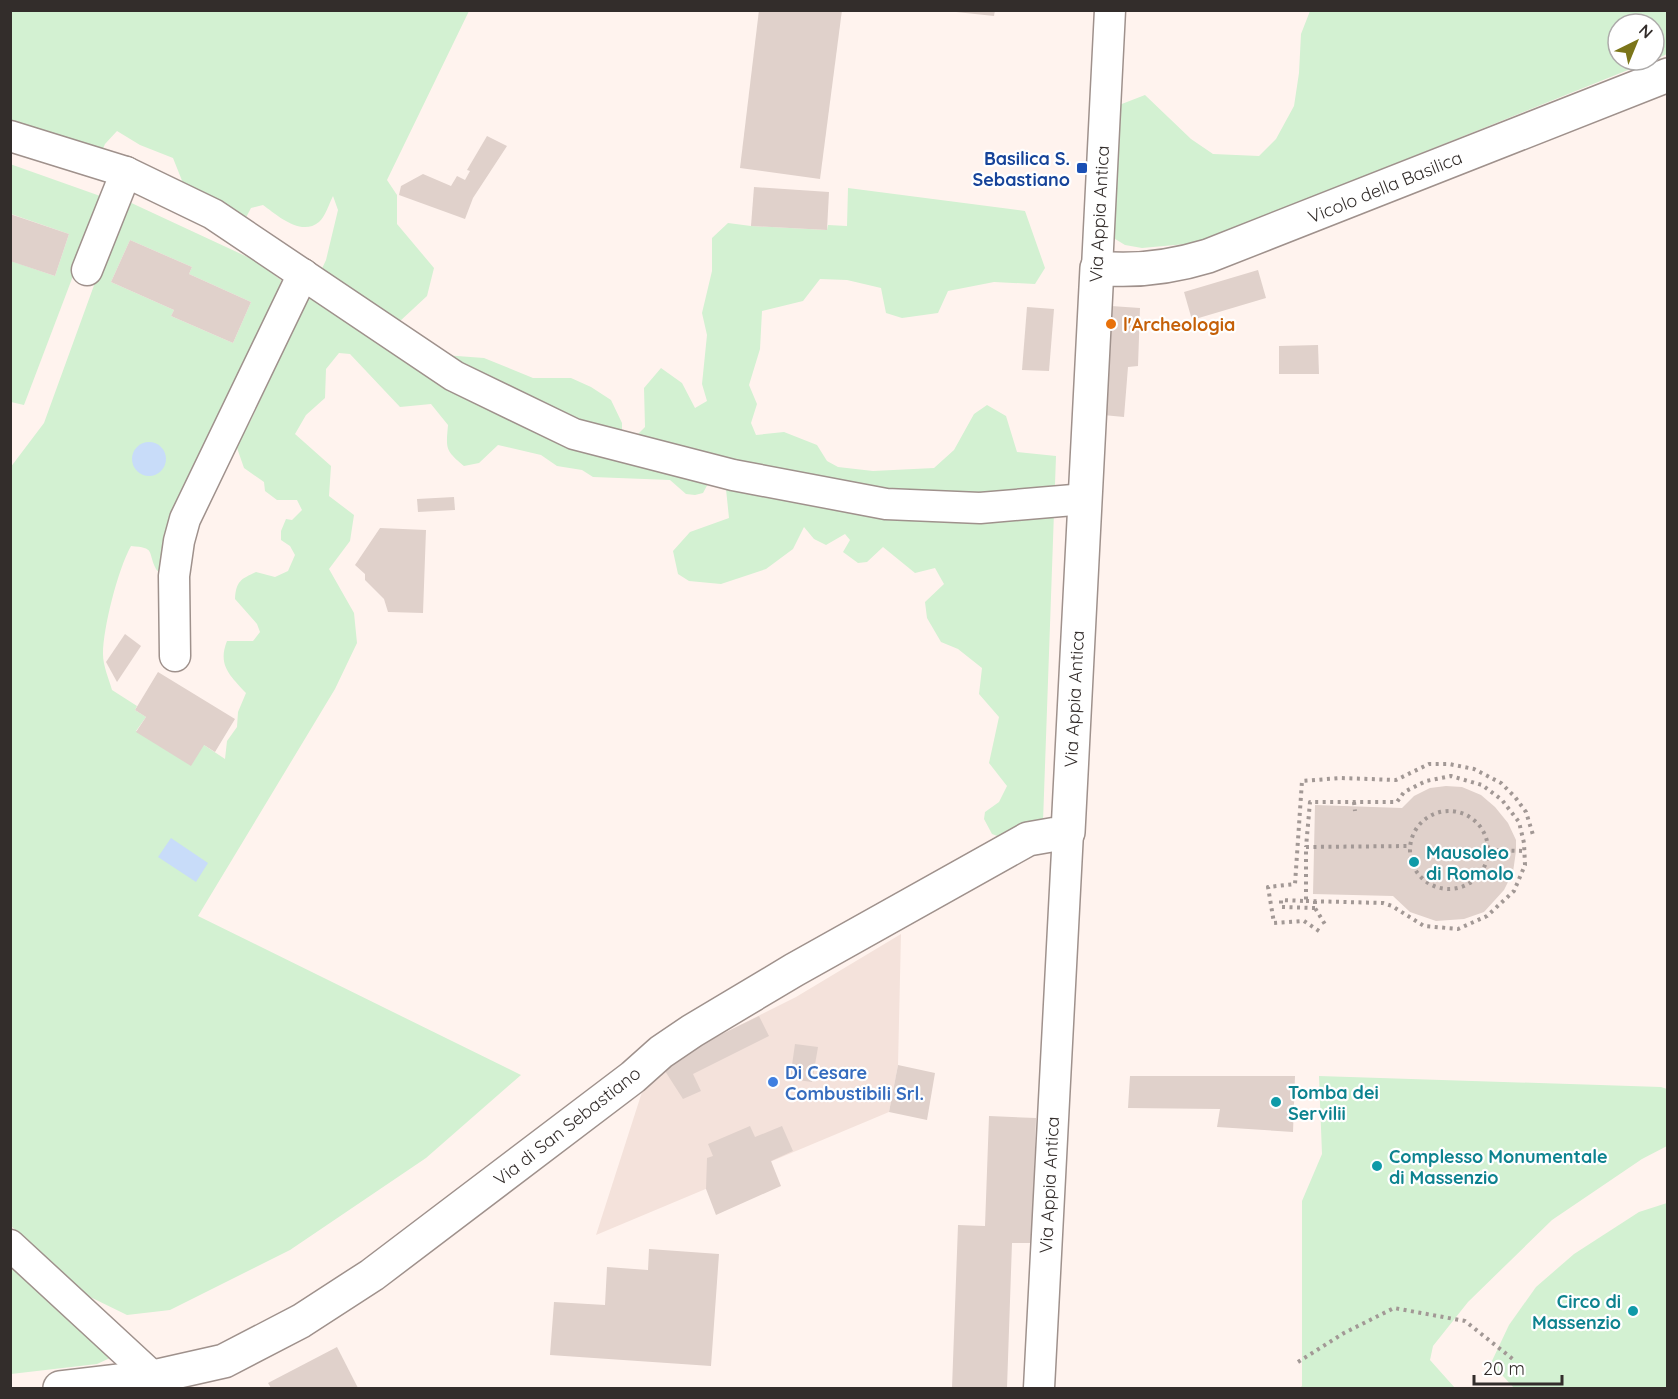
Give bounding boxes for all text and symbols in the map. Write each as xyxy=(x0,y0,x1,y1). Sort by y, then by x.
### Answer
north arrow xyxy=(1606,12,1666,72)
text: N xyxy=(1635,20,1657,42)
street label: Via Appia Antica xyxy=(1084,145,1114,283)
street label: Vicolo della Basilica xyxy=(1305,146,1465,228)
place label: Basilica S. Sebastiano xyxy=(972,147,1070,191)
marker: Basilica S. Sebastiano xyxy=(1075,161,1089,175)
place label: l'Archeologia xyxy=(1123,313,1235,336)
marker: l'Archeologia xyxy=(1104,317,1118,331)
street label: Via Appia Antica xyxy=(1059,630,1089,768)
place label: Mausoleo di Romolo xyxy=(1426,841,1514,885)
marker: Mausoleo di Romolo xyxy=(1407,855,1421,869)
street label: Via di San Sebastiano xyxy=(489,1061,645,1191)
place label: Di Cesare Combustibili Srl. xyxy=(785,1061,924,1105)
marker: Di Cesare Combustibili Srl. xyxy=(766,1075,780,1089)
place label: Tomba dei Servilii xyxy=(1288,1081,1379,1125)
marker: Tomba dei Servilii xyxy=(1269,1095,1283,1109)
street label: Via Appia Antica xyxy=(1034,1116,1064,1254)
place label: Complesso Monumentale di Massenzio xyxy=(1389,1145,1608,1189)
marker: Complesso Monumentale di Massenzio xyxy=(1370,1159,1384,1173)
place label: Circo di Massenzio xyxy=(1532,1290,1621,1334)
marker: Circo di Massenzio xyxy=(1626,1304,1640,1318)
scale bar xyxy=(1474,1348,1562,1386)
text: 20 m xyxy=(1483,1357,1525,1380)

